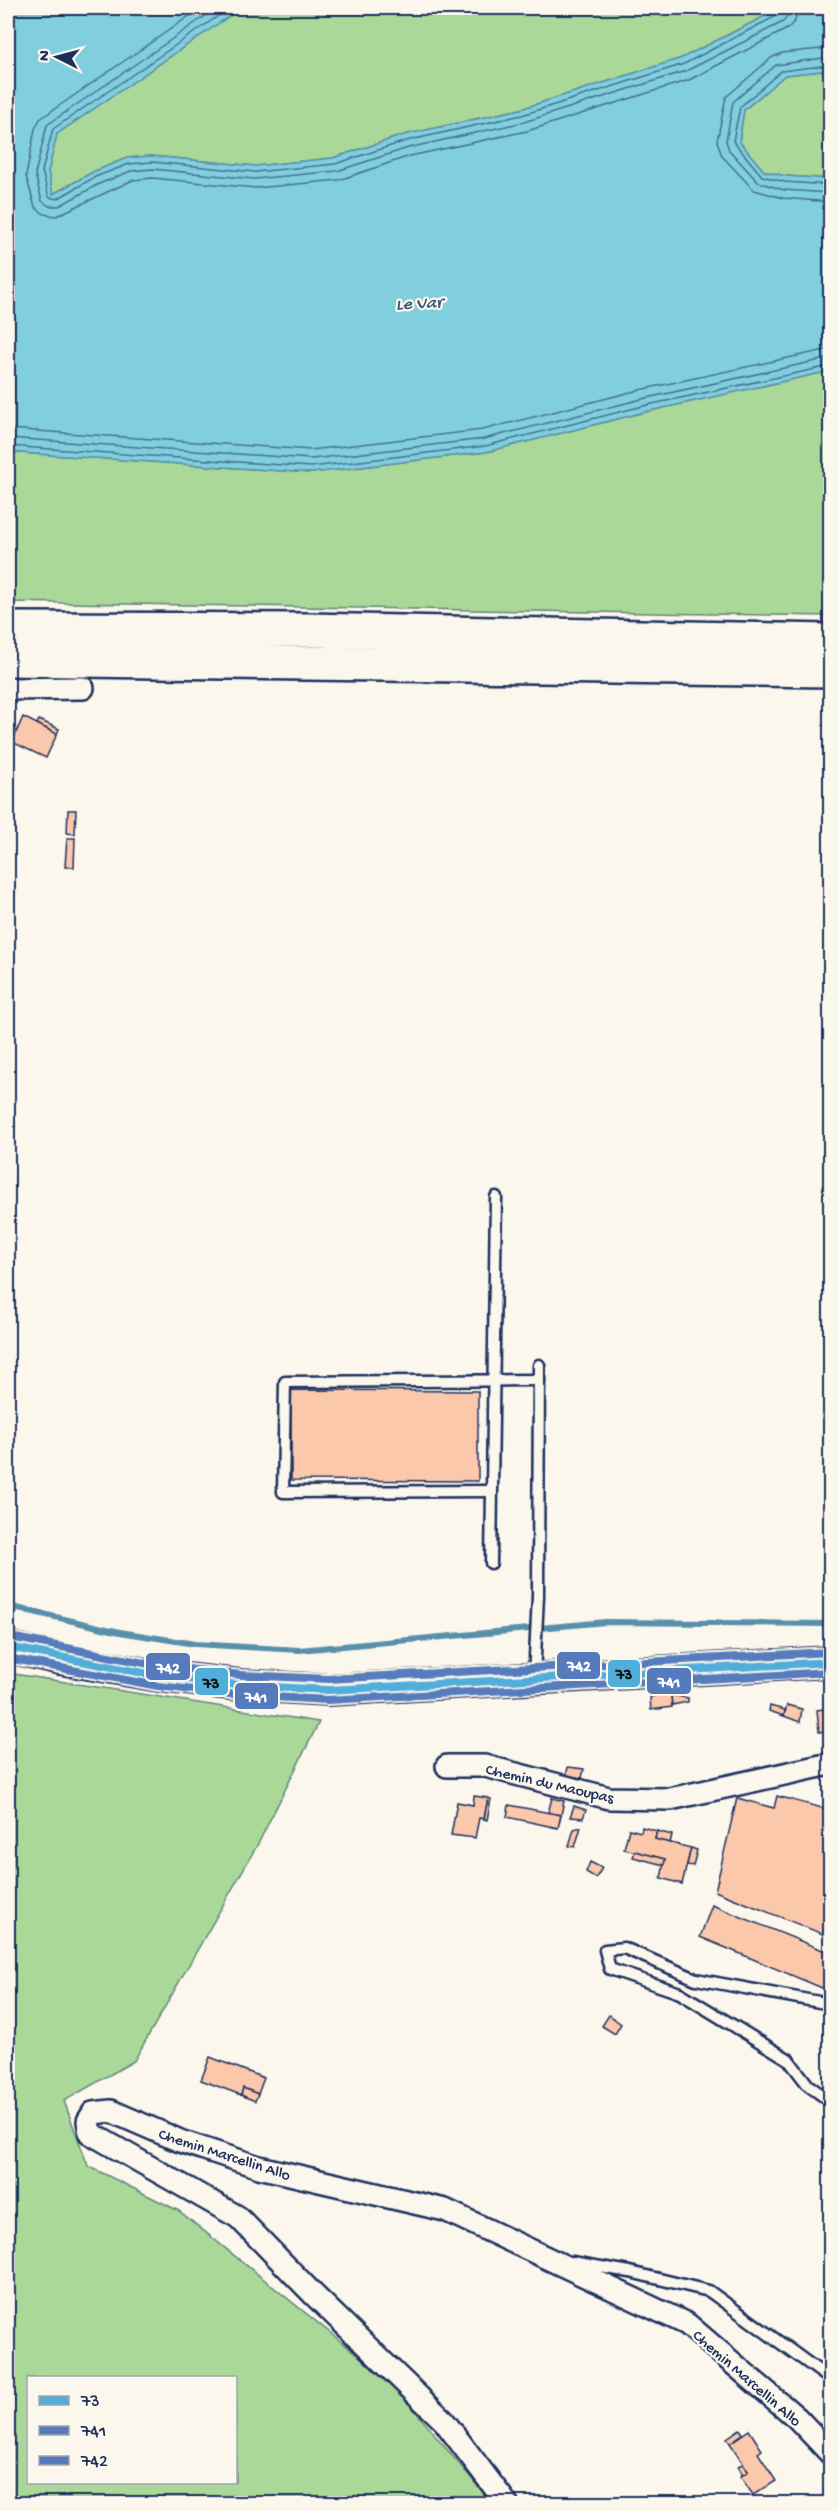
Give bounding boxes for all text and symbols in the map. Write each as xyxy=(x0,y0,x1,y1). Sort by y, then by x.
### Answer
north arrow xyxy=(27,27,87,87)
text: N xyxy=(36,49,56,62)
water label: Le Var xyxy=(395,293,447,316)
line badge: 742 xyxy=(556,1651,601,1680)
line badge: 742 xyxy=(145,1652,191,1681)
text: 742 xyxy=(566,1659,591,1678)
line badge: 73 xyxy=(607,1659,641,1688)
text: 742 xyxy=(155,1661,180,1680)
line badge: 73 xyxy=(194,1667,229,1696)
text: 73 xyxy=(615,1667,632,1686)
line badge: 741 xyxy=(646,1667,692,1695)
text: 741 xyxy=(657,1675,680,1694)
text: 73 xyxy=(202,1676,219,1695)
line badge: 741 xyxy=(234,1682,279,1710)
text: 741 xyxy=(244,1690,267,1709)
street label: Chemin du Maoupas xyxy=(483,1761,616,1810)
street label: Chemin Marcellin Allo xyxy=(155,2126,292,2187)
street label: Chemin Marcellin Allo xyxy=(687,2327,804,2432)
legend xyxy=(27,2376,237,2484)
text: 73 xyxy=(80,2392,100,2413)
text: 741 xyxy=(80,2422,106,2443)
text: 742 xyxy=(80,2452,108,2473)

